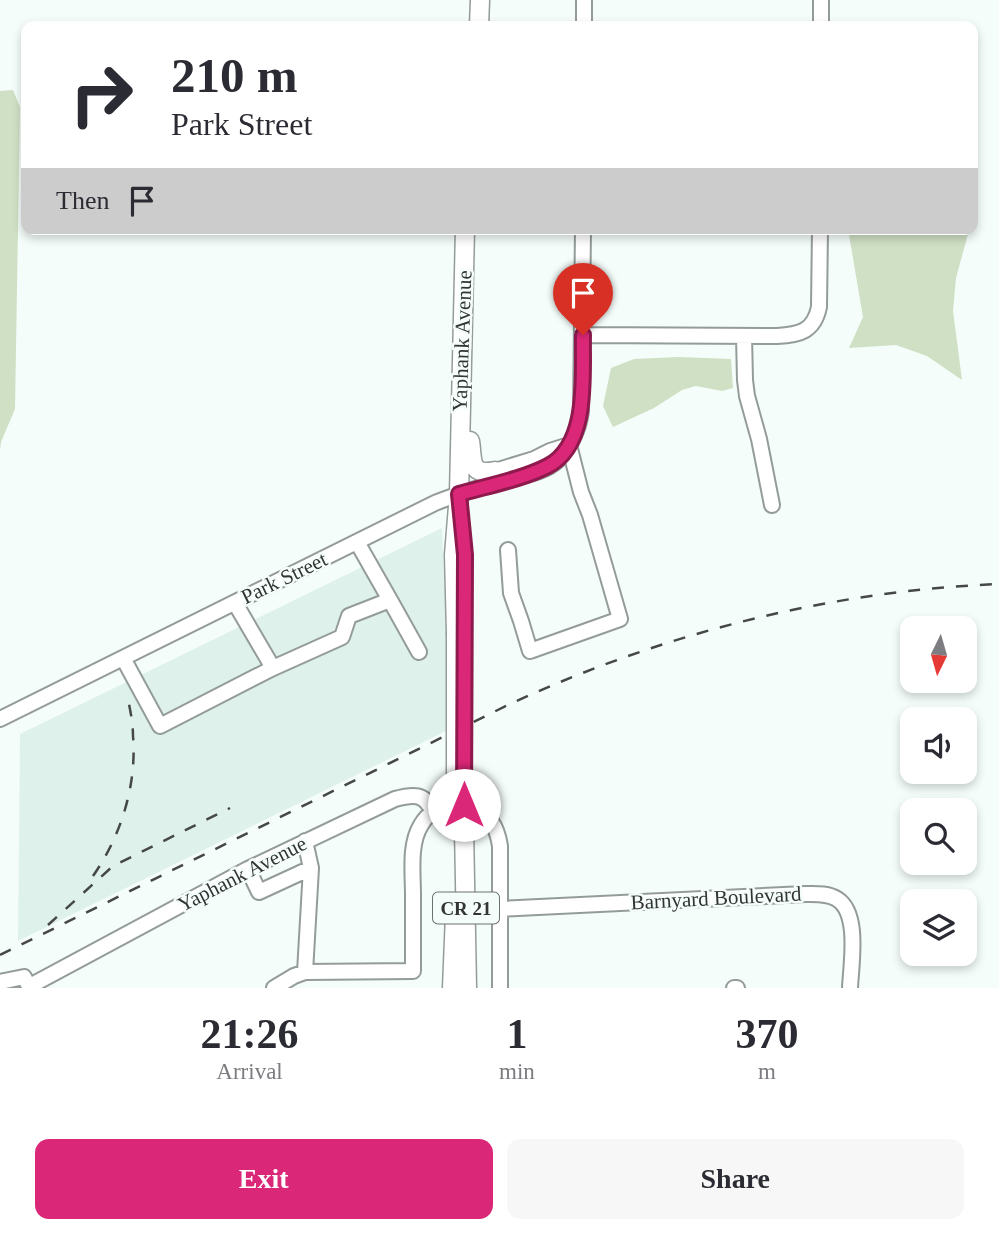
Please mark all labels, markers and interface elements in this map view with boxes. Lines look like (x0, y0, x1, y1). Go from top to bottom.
text: 210 m (171, 48, 298, 103)
icon: right (56, 49, 147, 140)
text: Park Street (171, 106, 312, 142)
icon: arrive (123, 182, 161, 220)
text: Then (56, 186, 109, 215)
pin (553, 263, 613, 335)
street label: Yaphank Avenue (448, 270, 476, 412)
icon: arrive (564, 274, 602, 312)
street label: Park Street (237, 547, 331, 609)
north arrow (900, 616, 976, 693)
map controls (900, 616, 977, 966)
button: sound (900, 707, 977, 784)
position arrow (427, 768, 501, 842)
button: search (900, 798, 977, 875)
street label: Yaphank Avenue (173, 831, 311, 917)
street label: Barnyard Boulevard (630, 882, 802, 914)
button: layers (900, 889, 977, 966)
road number: CR 21 (433, 893, 499, 924)
text: 21:26 (201, 1011, 299, 1057)
text: 1 (506, 1011, 527, 1057)
text: 370 (735, 1011, 798, 1057)
text: Arrival (216, 1059, 283, 1084)
text: min (499, 1059, 535, 1084)
text: m (758, 1059, 776, 1084)
button: Exit (35, 1139, 493, 1219)
button: Share (507, 1139, 964, 1219)

